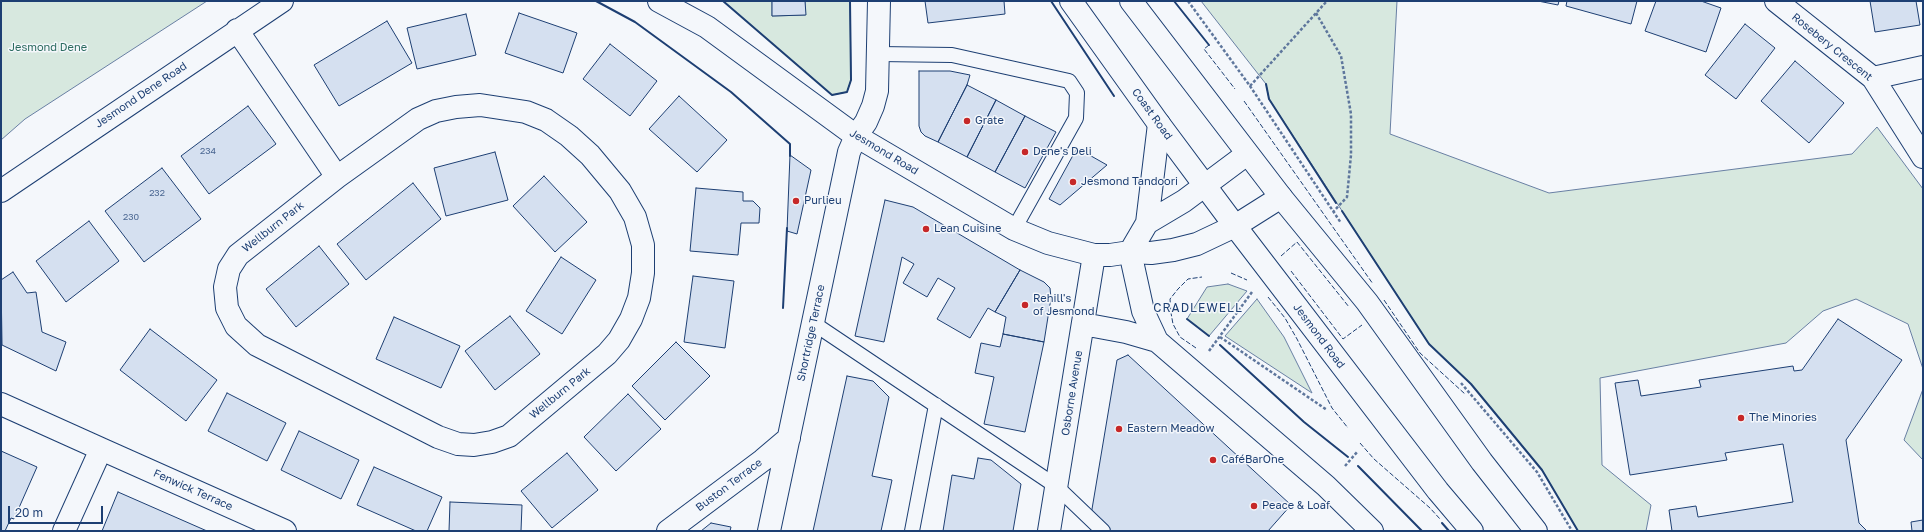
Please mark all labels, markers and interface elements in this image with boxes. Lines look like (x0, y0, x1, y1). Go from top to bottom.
street label: Rosebery Crescent (1789, 10, 1875, 84)
park label: Jesmond Dene (9, 41, 87, 55)
street label: Jesmond Dene Road (93, 59, 189, 131)
street label: Coast Road (1129, 86, 1175, 142)
place label: Grate (975, 114, 1004, 128)
marker: Grate (962, 116, 972, 126)
street label: Jesmond Road (847, 126, 921, 178)
place label: Dene's Deli (1033, 145, 1092, 159)
house number: 234 (200, 146, 216, 156)
marker: Dene's Deli (1020, 147, 1030, 157)
place label: Jesmond Tandoori (1081, 175, 1178, 189)
marker: Jesmond Tandoori (1068, 177, 1078, 187)
house number: 232 (149, 188, 165, 198)
place label: Purlieu (804, 194, 842, 208)
marker: Purlieu (791, 196, 801, 206)
street label: Wellburn Park (240, 199, 306, 255)
house number: 230 (123, 212, 139, 222)
place label: Lean Cuisine (934, 222, 1001, 236)
marker: Lean Cuisine (921, 224, 931, 234)
street label: Shortridge Terrace (794, 283, 828, 383)
place label: Rehill's of Jesmond (1033, 292, 1094, 318)
marker: Rehill's of Jesmond (1020, 300, 1030, 310)
district label: CRADLEWELL (1153, 301, 1243, 315)
street label: Jesmond Road (1290, 301, 1348, 371)
street label: Osborne Avenue (1059, 349, 1085, 437)
street label: Wellburn Park (527, 364, 593, 422)
place label: The Minories (1749, 411, 1817, 425)
marker: The Minories (1736, 413, 1746, 423)
place label: Eastern Meadow (1127, 422, 1214, 436)
marker: Eastern Meadow (1114, 424, 1124, 434)
place label: CaféBarOne (1221, 453, 1284, 467)
marker: CaféBarOne (1208, 455, 1218, 465)
street label: Buston Terrace (693, 456, 765, 514)
street label: Fenwick Terrace (151, 467, 235, 513)
scale bar (10, 498, 105, 524)
place label: Peace & Loaf (1262, 499, 1330, 513)
marker: Peace & Loaf (1249, 501, 1259, 511)
text: 20 m (15, 505, 43, 520)

